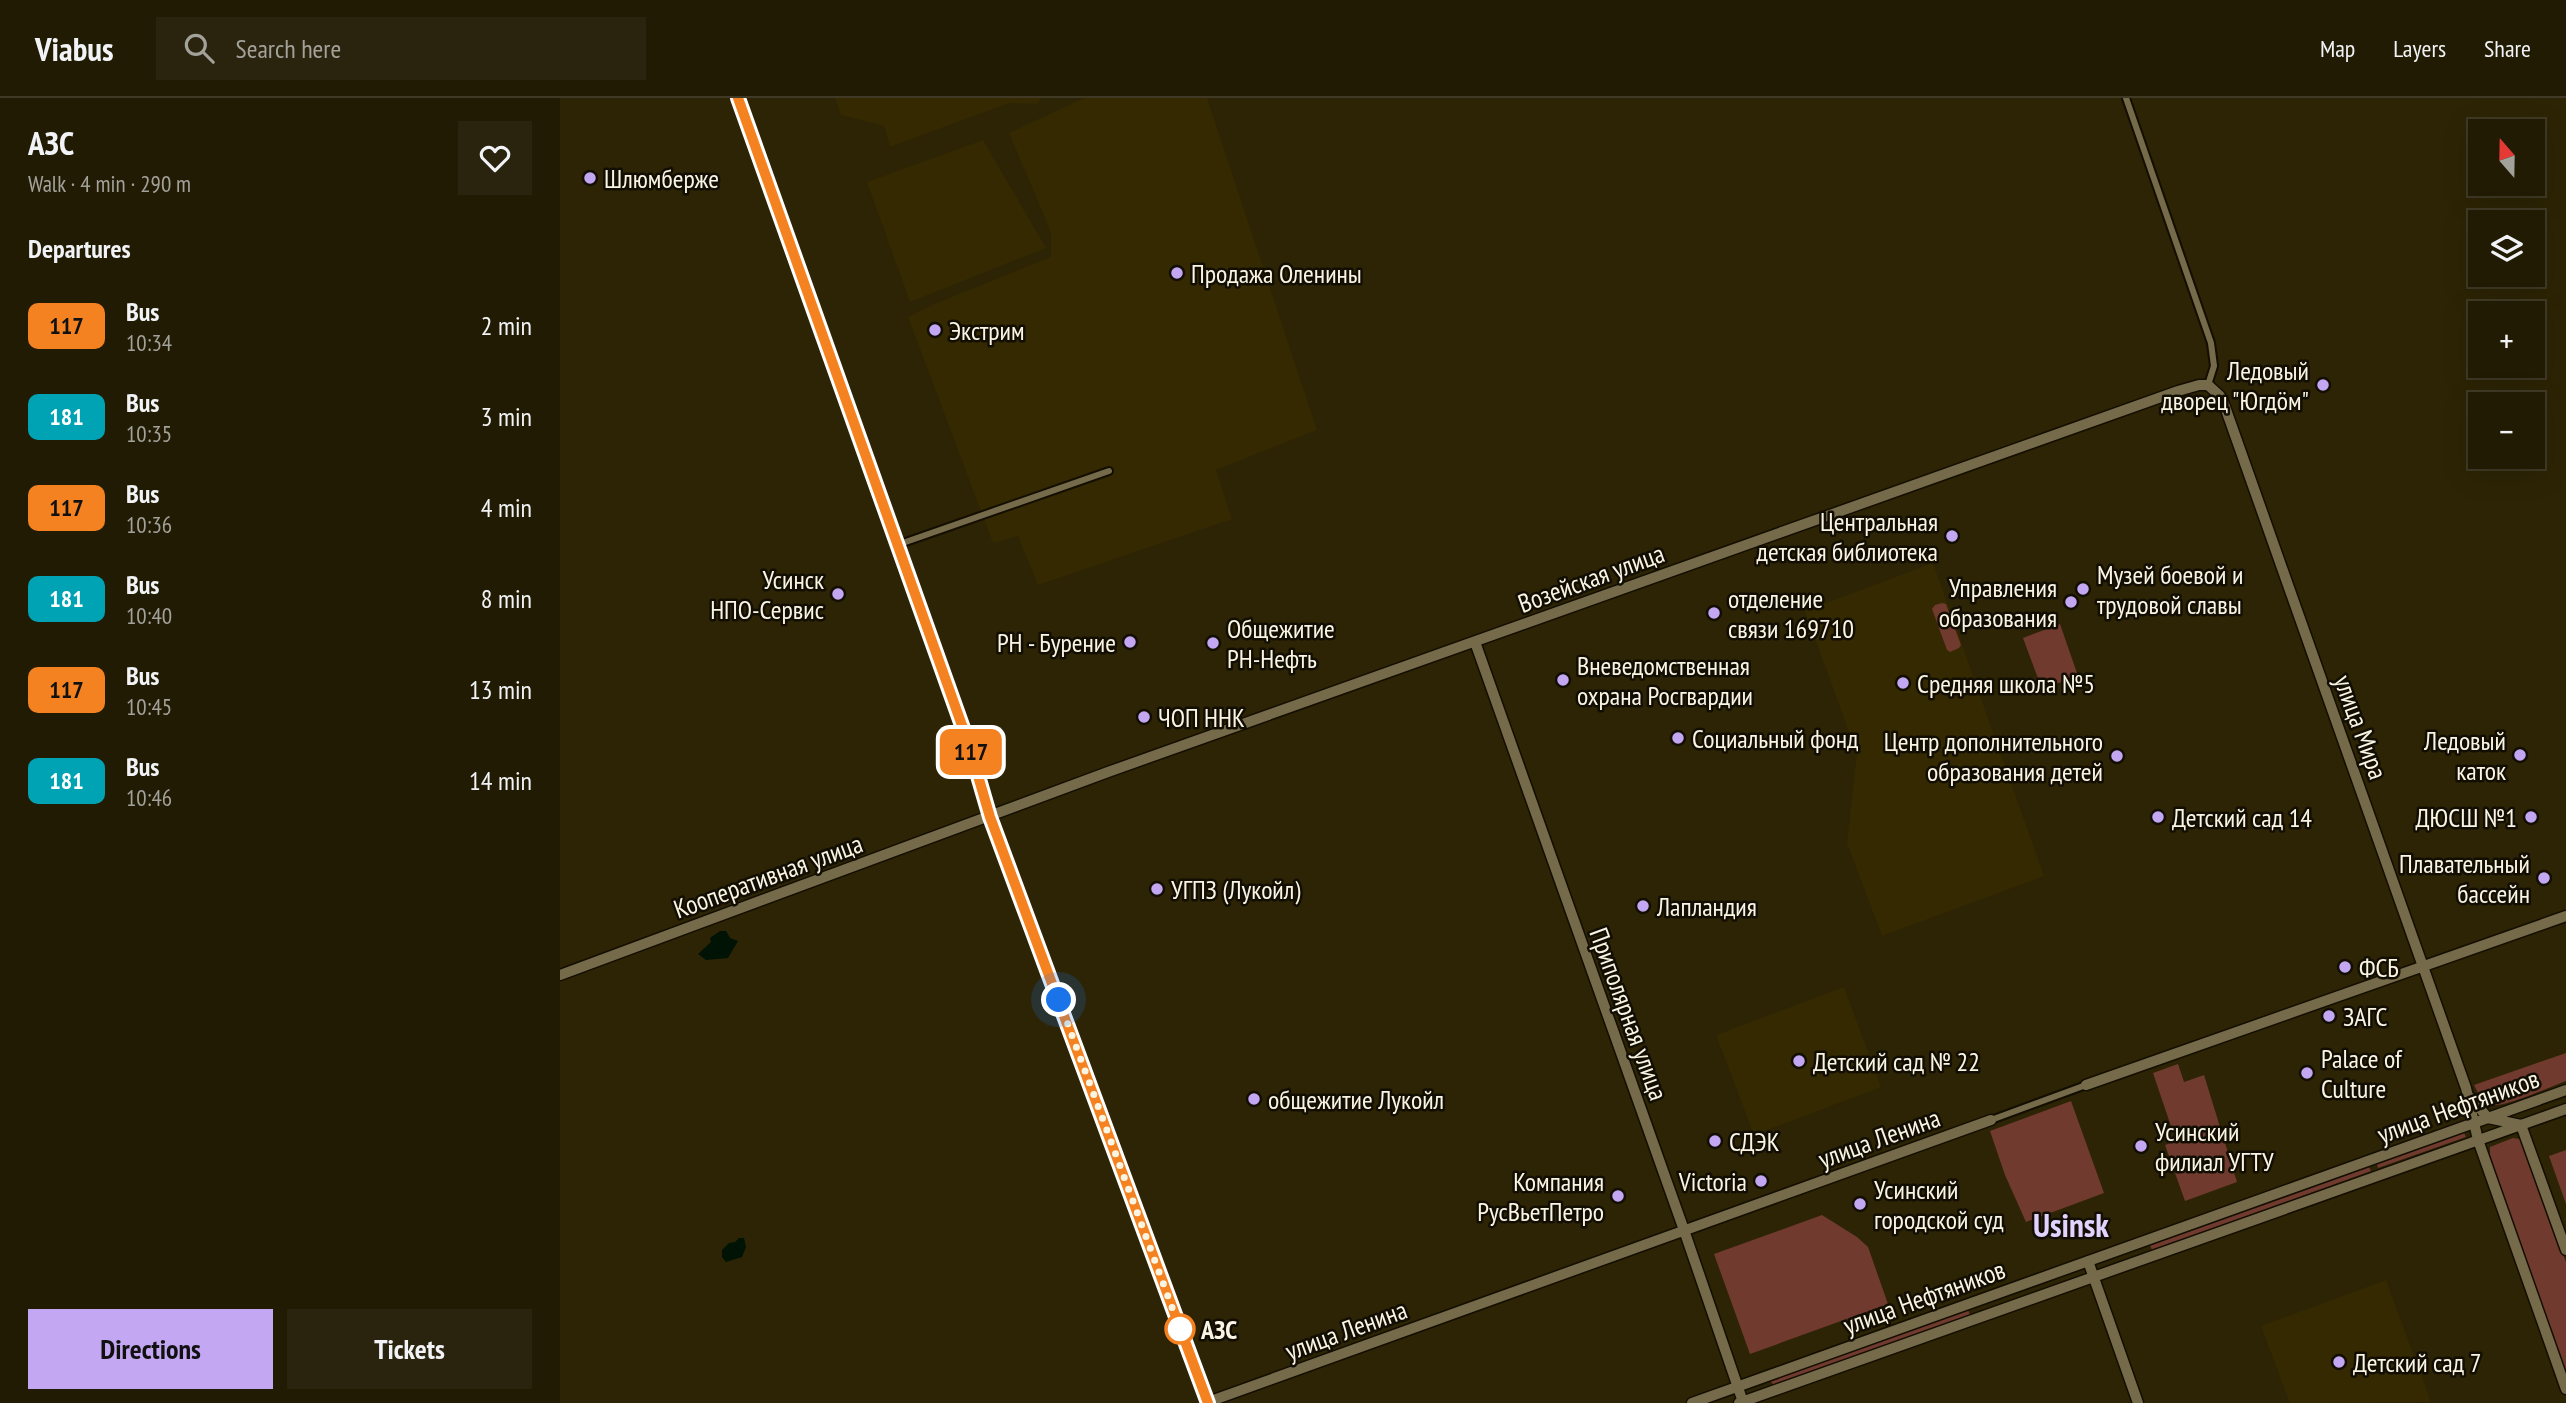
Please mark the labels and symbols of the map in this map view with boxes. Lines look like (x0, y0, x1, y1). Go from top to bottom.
north arrow (2468, 119, 2544, 196)
place label: Шлюмберже (604, 162, 719, 195)
marker: Шлюмберже (582, 170, 598, 186)
place label: Продажа Оленины (1191, 257, 1362, 290)
marker: Продажа Оленины (1169, 265, 1185, 281)
place label: Экстрим (949, 314, 1025, 347)
marker: Экстрим (927, 322, 943, 338)
place label: Ледовый дворец "Югдӧм" (2161, 354, 2309, 417)
marker: Ледовый дворец "Югдӧм" (2315, 377, 2331, 393)
place label: Центральная детская библиотека (1757, 505, 1938, 568)
marker: Центральная детская библиотека (1944, 528, 1960, 544)
street label: Возейская улица (1513, 536, 1669, 620)
place label: Музей боевой и трудовой славы (2097, 558, 2243, 621)
place label: Усинск НПО-Сервис (710, 563, 824, 626)
place label: Управления образования (1939, 571, 2057, 634)
marker: Музей боевой и трудовой славы (2075, 581, 2091, 597)
place label: отделение связи 169710 (1728, 582, 1854, 645)
marker: Усинск НПО-Сервис (830, 586, 846, 602)
marker: Управления образования (2063, 594, 2079, 610)
marker: отделение связи 169710 (1706, 605, 1722, 621)
place label: Общежитие РН-Нефть (1227, 612, 1335, 675)
place label: РН - Бурение (997, 626, 1116, 659)
marker: РН - Бурение (1122, 634, 1138, 650)
marker: Общежитие РН-Нефть (1205, 635, 1221, 651)
place label: Вневедомственная охрана Росгвардии (1577, 649, 1753, 712)
place label: Средняя школа №5 (1917, 667, 2095, 700)
street label: улица Мира (2327, 670, 2395, 784)
marker: Вневедомственная охрана Росгвардии (1555, 672, 1571, 688)
marker: Средняя школа №5 (1895, 675, 1911, 691)
place label: ЧОП ННК (1158, 701, 1245, 734)
marker: ЧОП ННК (1136, 709, 1152, 725)
place label: Социальный фонд (1692, 722, 1859, 755)
place label: Ледовый каток (2423, 724, 2506, 787)
place label: Центр дополнительного образования детей (1884, 725, 2103, 788)
line badge: 117 (931, 729, 1011, 775)
marker: Социальный фонд (1670, 730, 1686, 746)
marker: Ледовый каток (2512, 747, 2528, 763)
marker: Центр дополнительного образования детей (2109, 748, 2125, 764)
place label: Детский сад 14 (2172, 801, 2312, 834)
place label: ДЮСШ №1 (2415, 801, 2517, 834)
marker: Детский сад 14 (2150, 809, 2166, 825)
marker: ДЮСШ №1 (2523, 809, 2539, 825)
street label: Кооперативная улица (669, 827, 867, 925)
place label: Плавательный бассейн (2399, 847, 2530, 910)
marker: Плавательный бассейн (2536, 870, 2552, 886)
place label: УГПЗ (Лукойл) (1171, 873, 1300, 906)
marker: УГПЗ (Лукойл) (1149, 881, 1165, 897)
place label: Лапландия (1656, 890, 1757, 923)
marker: Лапландия (1635, 898, 1651, 914)
street label: Приполярная улица (1583, 923, 1675, 1105)
place label: ФСБ (2359, 951, 2399, 984)
marker: ФСБ (2337, 959, 2353, 975)
your location (1041, 982, 1076, 1017)
place label: ЗАГС (2343, 1000, 2387, 1033)
marker: ЗАГС (2321, 1008, 2337, 1024)
place label: Palace of Culture (2321, 1042, 2403, 1105)
place label: Детский сад № 22 (1813, 1045, 1980, 1078)
marker: Детский сад № 22 (1791, 1053, 1807, 1069)
street label: улица Нефтяников (2373, 1061, 2543, 1151)
marker: Palace of Culture (2299, 1065, 2315, 1081)
place label: общежитие Лукойл (1268, 1083, 1444, 1116)
marker: общежитие Лукойл (1246, 1091, 1262, 1107)
street label: улица Ленина (1814, 1101, 1944, 1175)
place label: Усинский филиал УГТУ (2155, 1115, 2274, 1178)
place label: СДЭК (1729, 1125, 1780, 1158)
marker: СДЭК (1707, 1133, 1723, 1149)
marker: Усинский филиал УГТУ (2133, 1138, 2149, 1154)
place label: Компания РусВьетПетро (1477, 1165, 1604, 1228)
place label: Victoria (1678, 1165, 1747, 1198)
marker: Victoria (1753, 1173, 1769, 1189)
place label: Усинский городской суд (1874, 1173, 2004, 1236)
marker: Компания РусВьетПетро (1610, 1188, 1626, 1204)
marker: Усинский городской суд (1852, 1196, 1868, 1212)
district label: Usinsk (2033, 1203, 2109, 1246)
street label: улица Нефтяников (1839, 1252, 2009, 1342)
street label: улица Ленина (1281, 1293, 1411, 1367)
place label: АЗС (1200, 1313, 1237, 1346)
marker: АЗС (1165, 1314, 1195, 1344)
place label: Детский сад 7 (2353, 1346, 2481, 1379)
marker: Детский сад 7 (2331, 1354, 2347, 1370)

